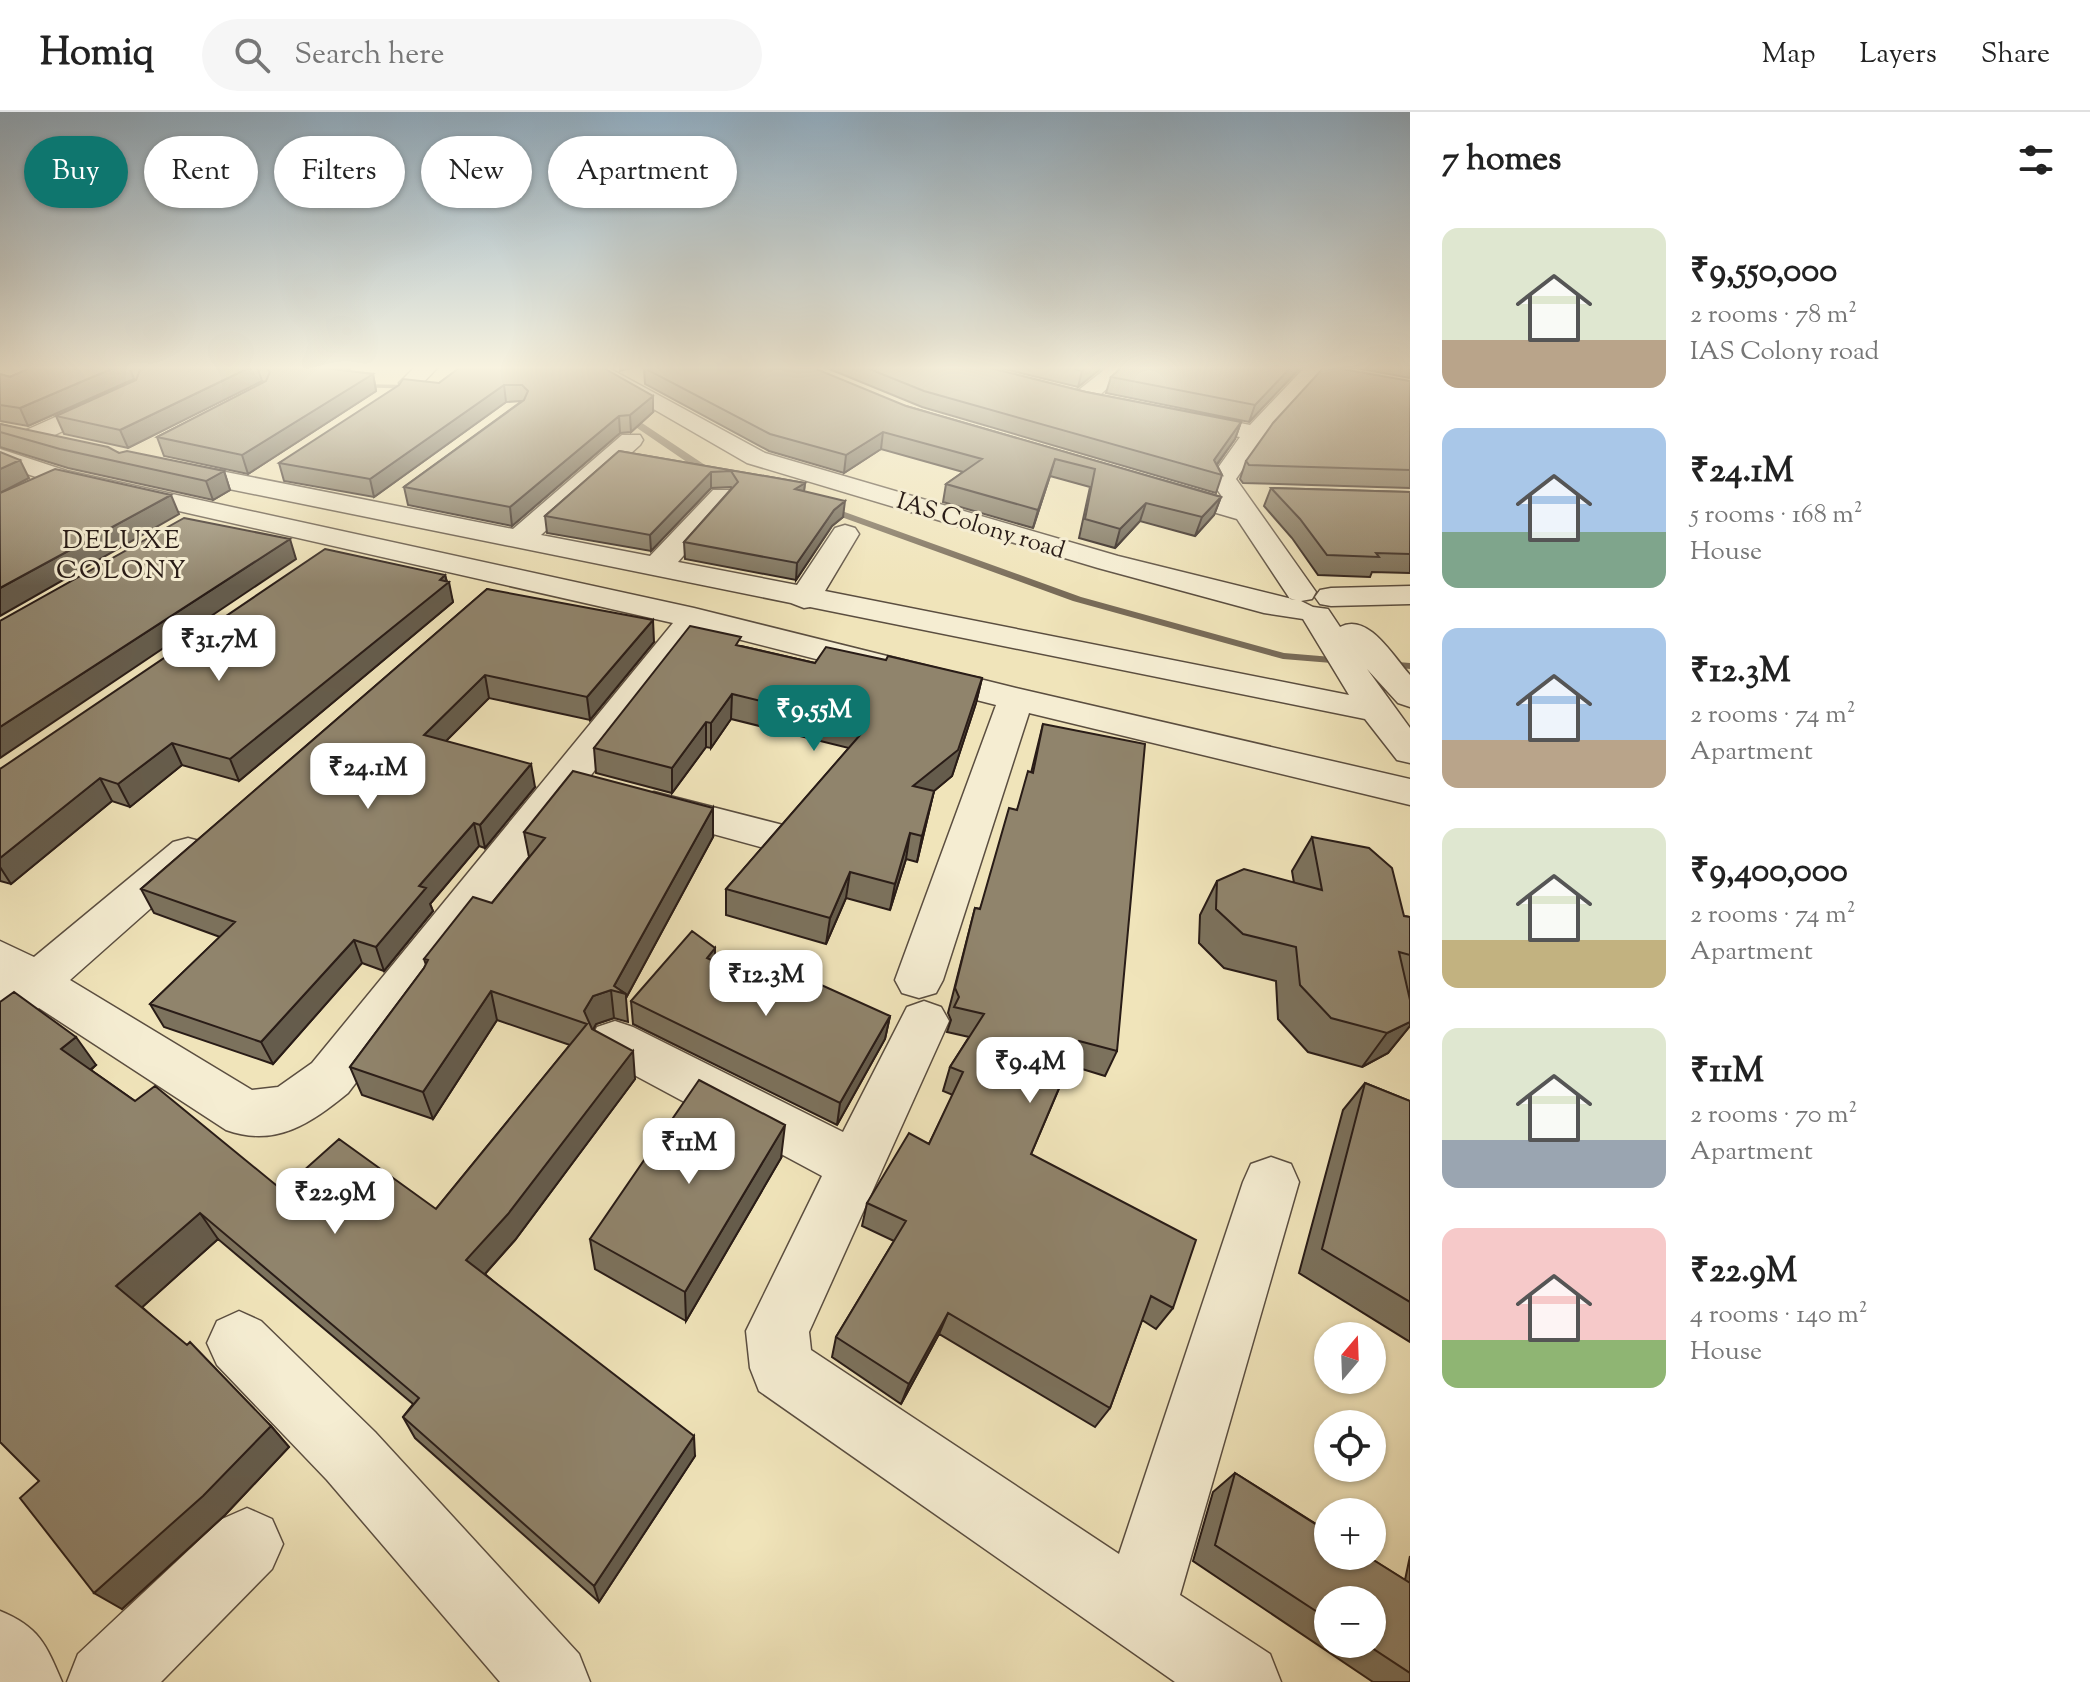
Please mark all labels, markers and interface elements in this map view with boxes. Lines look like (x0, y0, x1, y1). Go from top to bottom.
search box (202, 19, 762, 91)
text: Homiq (40, 28, 154, 82)
icon: search (230, 33, 274, 77)
text: Search here (294, 34, 445, 77)
text: Map (1762, 35, 1815, 75)
text: Layers (1859, 35, 1937, 75)
text: Share (1981, 35, 2050, 75)
chip: Buy (24, 136, 128, 208)
chip: Rent (144, 136, 258, 208)
chip: Filters (274, 136, 405, 208)
chip: New (421, 136, 532, 208)
chip: Apartment (548, 136, 737, 208)
text: 7 homes (1442, 136, 1561, 185)
icon: filters (2014, 138, 2058, 182)
text: ₹9,550,000 (1690, 248, 1837, 297)
icon: home (1506, 260, 1602, 356)
text: 2 rooms · 78 m² (1690, 297, 1857, 334)
text: IAS Colony road (1690, 334, 1879, 371)
text: ₹24.1M (1690, 448, 1794, 497)
icon: home (1506, 460, 1602, 556)
street label: IAS Colony road (892, 485, 1069, 569)
text: 5 rooms · 168 m² (1690, 497, 1863, 534)
district label: DELUXE COLONY (56, 523, 188, 590)
text: House (1690, 534, 1762, 571)
pin: ₹31.7M (154, 615, 284, 683)
text: ₹31.7M (180, 622, 258, 659)
text: ₹12.3M (1690, 648, 1790, 697)
icon: home (1506, 660, 1602, 756)
pin: ₹9.55M (749, 685, 879, 753)
text: ₹9.55M (776, 692, 852, 729)
text: 2 rooms · 74 m² (1690, 697, 1855, 734)
text: Apartment (1690, 734, 1813, 771)
pin: ₹24.1M (303, 743, 433, 811)
text: ₹24.1M (328, 750, 408, 787)
text: ₹9,400,000 (1690, 848, 1848, 897)
icon: home (1506, 860, 1602, 956)
text: 2 rooms · 74 m² (1690, 897, 1855, 934)
text: Apartment (1690, 934, 1813, 971)
pin: ₹12.3M (701, 950, 831, 1018)
text: ₹12.3M (728, 957, 804, 994)
pin: ₹9.4M (974, 1037, 1086, 1105)
text: ₹9.4M (994, 1044, 1066, 1081)
text: ₹11M (1690, 1048, 1764, 1097)
icon: home (1506, 1060, 1602, 1156)
text: 2 rooms · 70 m² (1690, 1097, 1857, 1134)
pin: ₹11M (642, 1118, 736, 1186)
text: ₹11M (661, 1125, 717, 1162)
text: Apartment (1690, 1134, 1813, 1171)
pin: ₹22.9M (270, 1168, 400, 1236)
text: ₹22.9M (294, 1175, 376, 1212)
text: ₹22.9M (1690, 1248, 1797, 1297)
icon: home (1506, 1260, 1602, 1356)
text: 4 rooms · 140 m² (1690, 1297, 1867, 1334)
north arrow (1314, 1322, 1386, 1394)
map controls (1314, 1322, 1386, 1658)
text: House (1690, 1334, 1762, 1371)
button: locate (1314, 1410, 1386, 1482)
button: + (1314, 1498, 1386, 1570)
button: − (1314, 1586, 1386, 1658)

